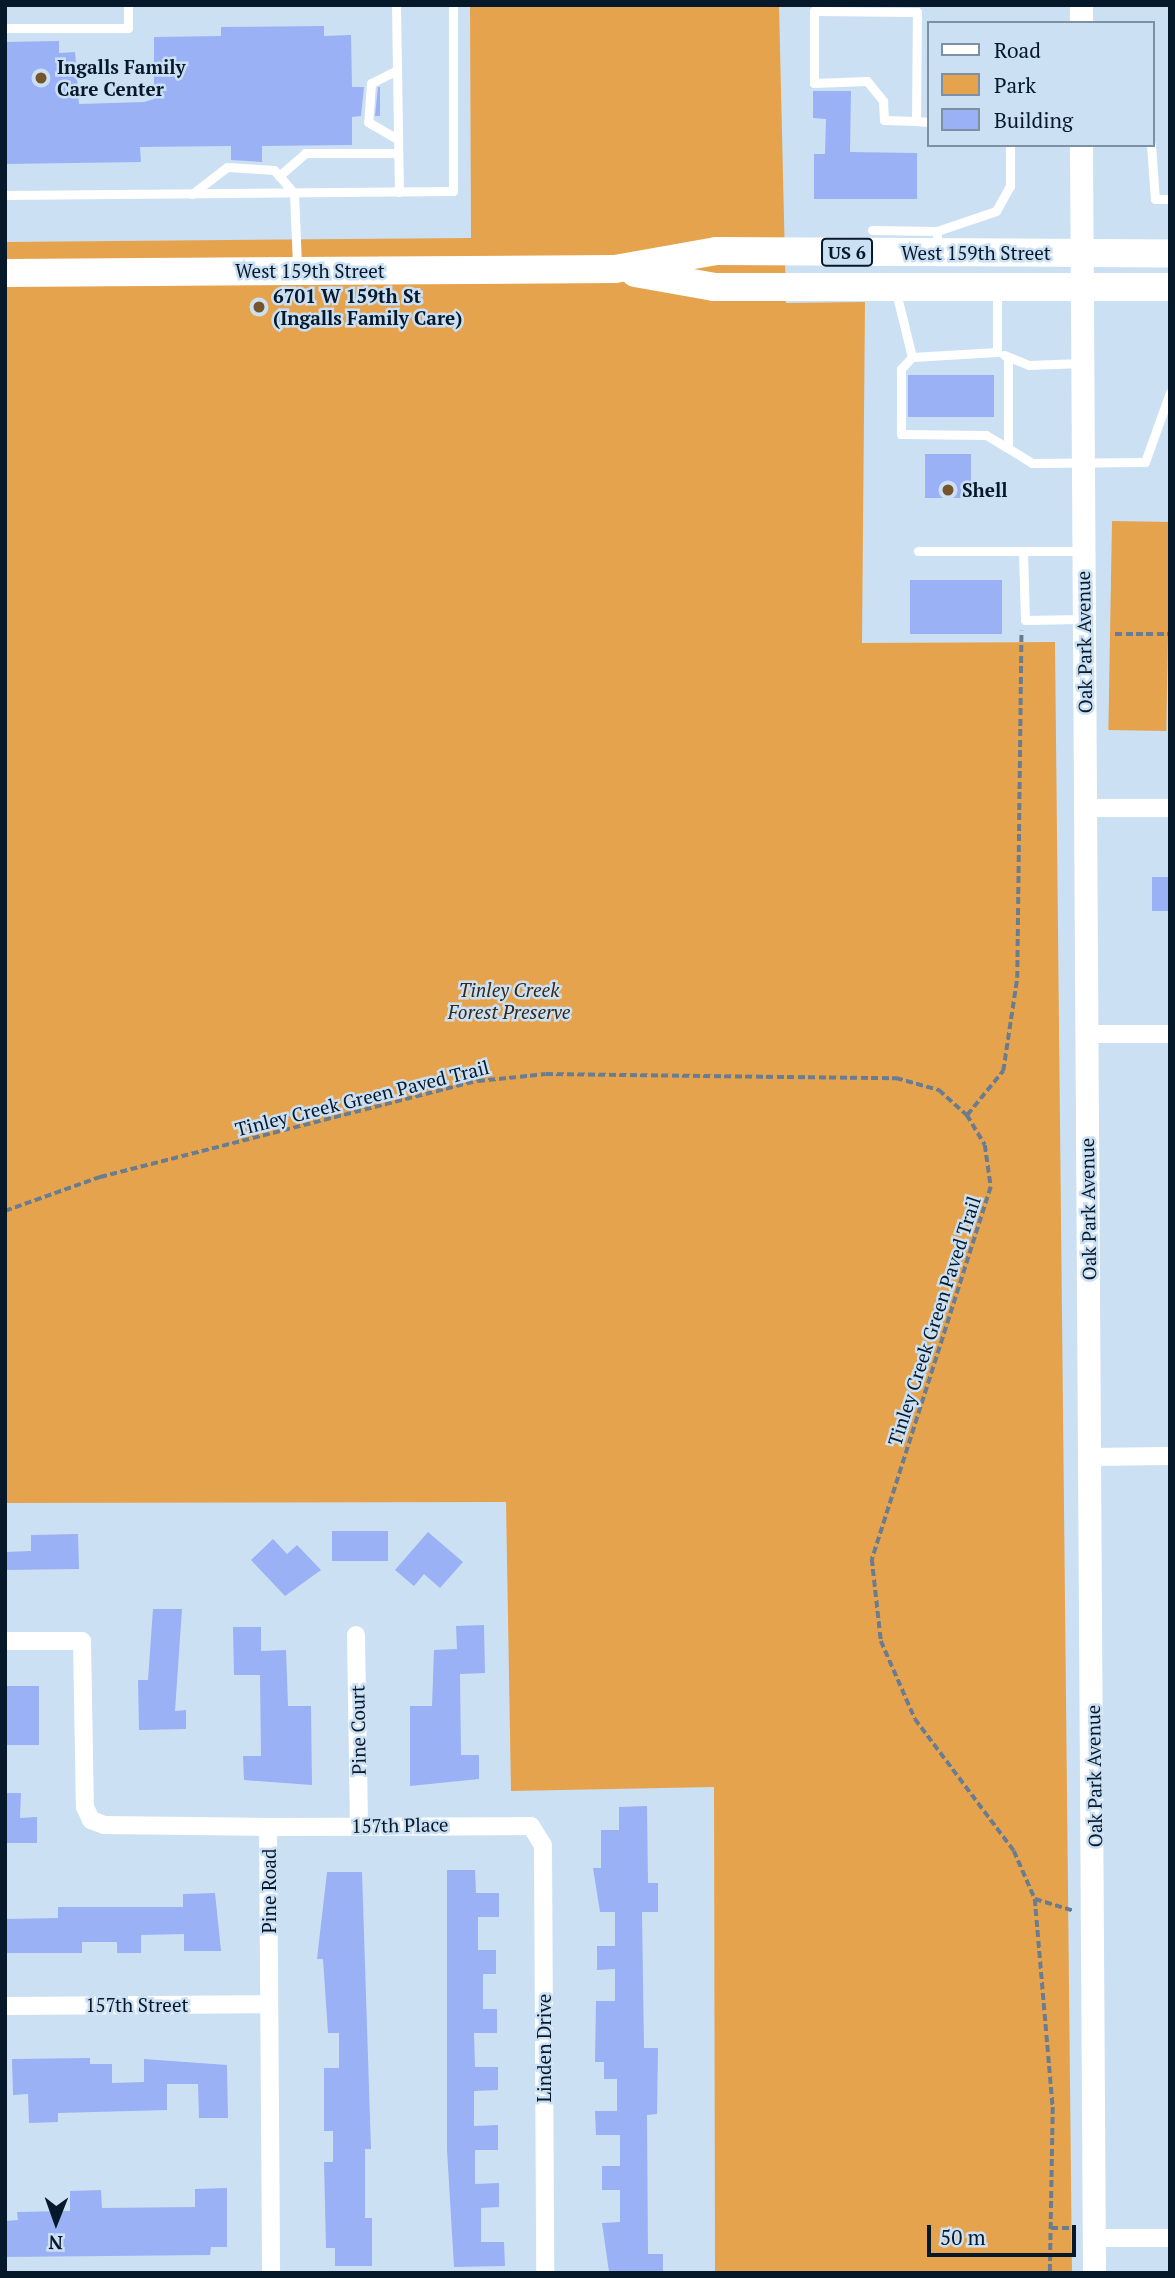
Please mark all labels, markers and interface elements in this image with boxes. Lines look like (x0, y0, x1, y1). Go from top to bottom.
legend (926, 21, 1154, 147)
text: Road (994, 36, 1041, 64)
place label: Ingalls Family Care Center (57, 56, 186, 100)
marker: Ingalls Family Care Center (31, 68, 51, 88)
text: Park (994, 71, 1036, 99)
text: Building (994, 106, 1073, 134)
road number: US 6 (821, 238, 873, 266)
street label: West 159th Street (901, 242, 1051, 264)
street label: West 159th Street (235, 260, 385, 282)
place label: 6701 W 159th St (Ingalls Family Care) (273, 285, 462, 329)
marker: 6701 W 159th St (Ingalls Family Care) (251, 299, 267, 315)
place label: Shell (962, 479, 1008, 501)
marker: Shell (940, 482, 956, 498)
street label: Oak Park Avenue (1071, 570, 1097, 714)
park label: Tinley Creek Forest Preserve (448, 979, 570, 1023)
street label: Tinley Creek Green Paved Trail (233, 1055, 491, 1141)
street label: Oak Park Avenue (1075, 1137, 1101, 1281)
street label: Tinley Creek Green Paved Trail (883, 1193, 985, 1449)
street label: Pine Court (346, 1685, 370, 1775)
street label: Oak Park Avenue (1081, 1704, 1107, 1848)
street label: 157th Place (351, 1813, 449, 1837)
street label: Pine Road (258, 1849, 280, 1933)
street label: 157th Street (85, 1994, 189, 2016)
street label: Linden Drive (533, 1994, 555, 2102)
north arrow (21, 2187, 91, 2257)
scale bar (930, 2212, 1079, 2256)
text: 50 m (940, 2223, 986, 2251)
text: N (48, 2231, 63, 2256)

